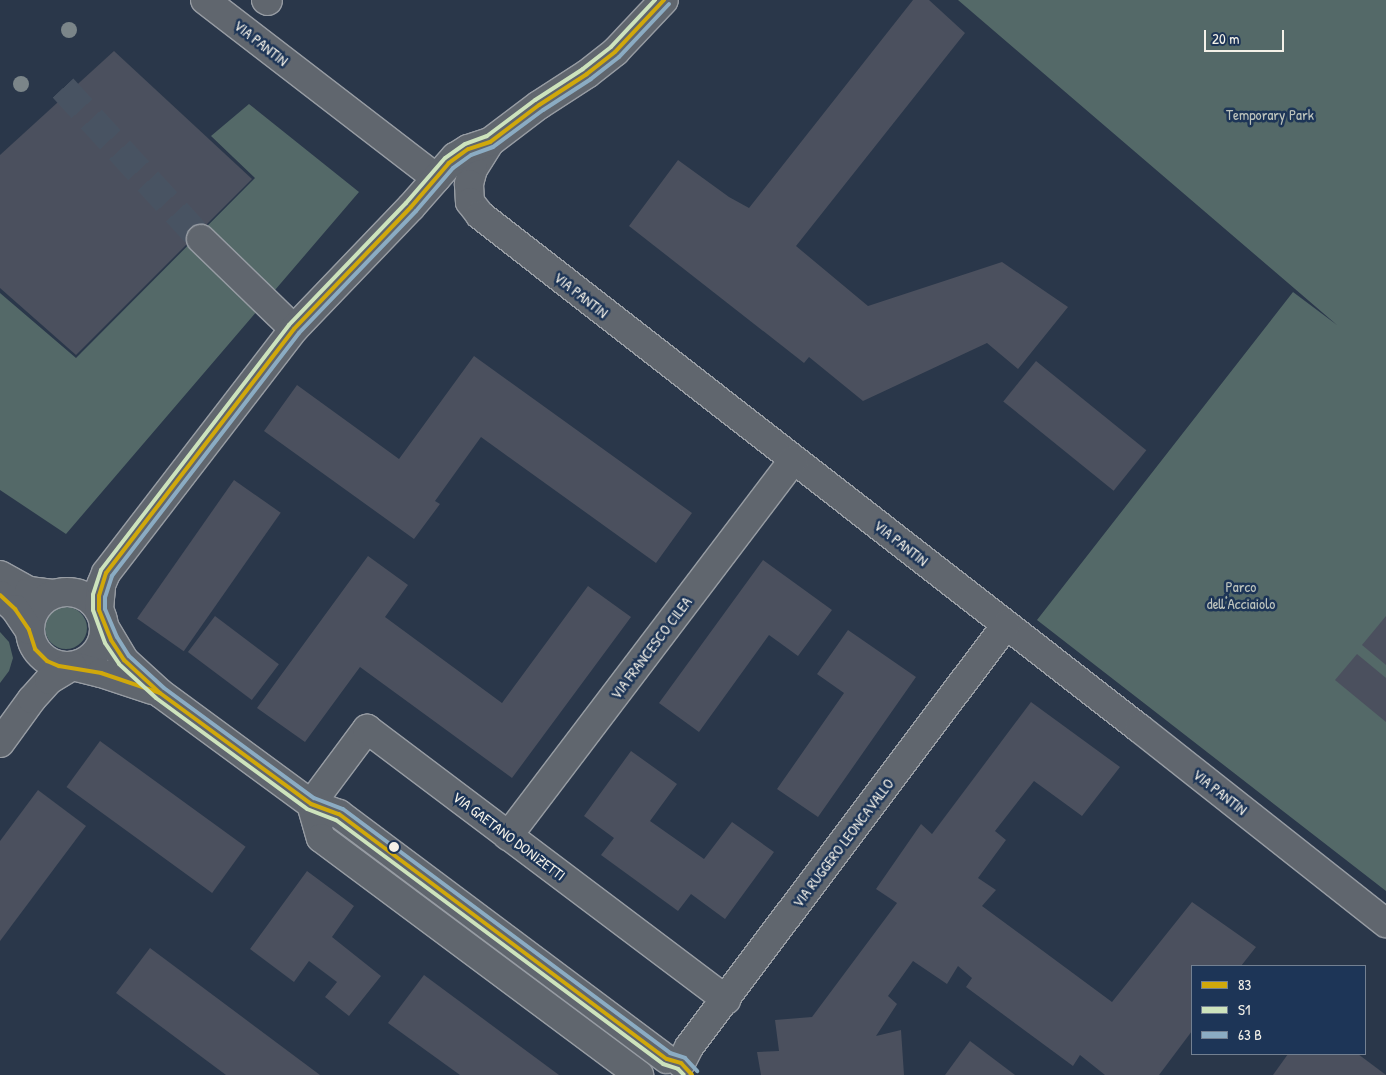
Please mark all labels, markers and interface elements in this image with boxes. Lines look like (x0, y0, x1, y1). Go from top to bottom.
street label: VIA PANTIN (230, 16, 292, 70)
scale bar (1206, 20, 1286, 52)
text: 20 m (1212, 28, 1239, 49)
park label: Temporary Park (1226, 106, 1314, 124)
street label: VIA PANTIN (550, 268, 612, 322)
street label: VIA PANTIN (870, 516, 932, 570)
park label: Parco dell'Acciaiolo (1207, 577, 1275, 612)
street label: VIA FRANCESCO CILEA (607, 593, 695, 703)
street label: VIA PANTIN (1189, 765, 1251, 819)
street label: VIA RUGGERO LEONCAVALLO (789, 775, 897, 911)
street label: VIA GAETANO DONIZETTI (449, 788, 569, 884)
unlabelled marker (389, 842, 399, 852)
legend (1191, 965, 1366, 1055)
text: 83 (1238, 974, 1251, 995)
text: S1 (1238, 999, 1250, 1020)
text: 63 B (1238, 1024, 1262, 1045)

